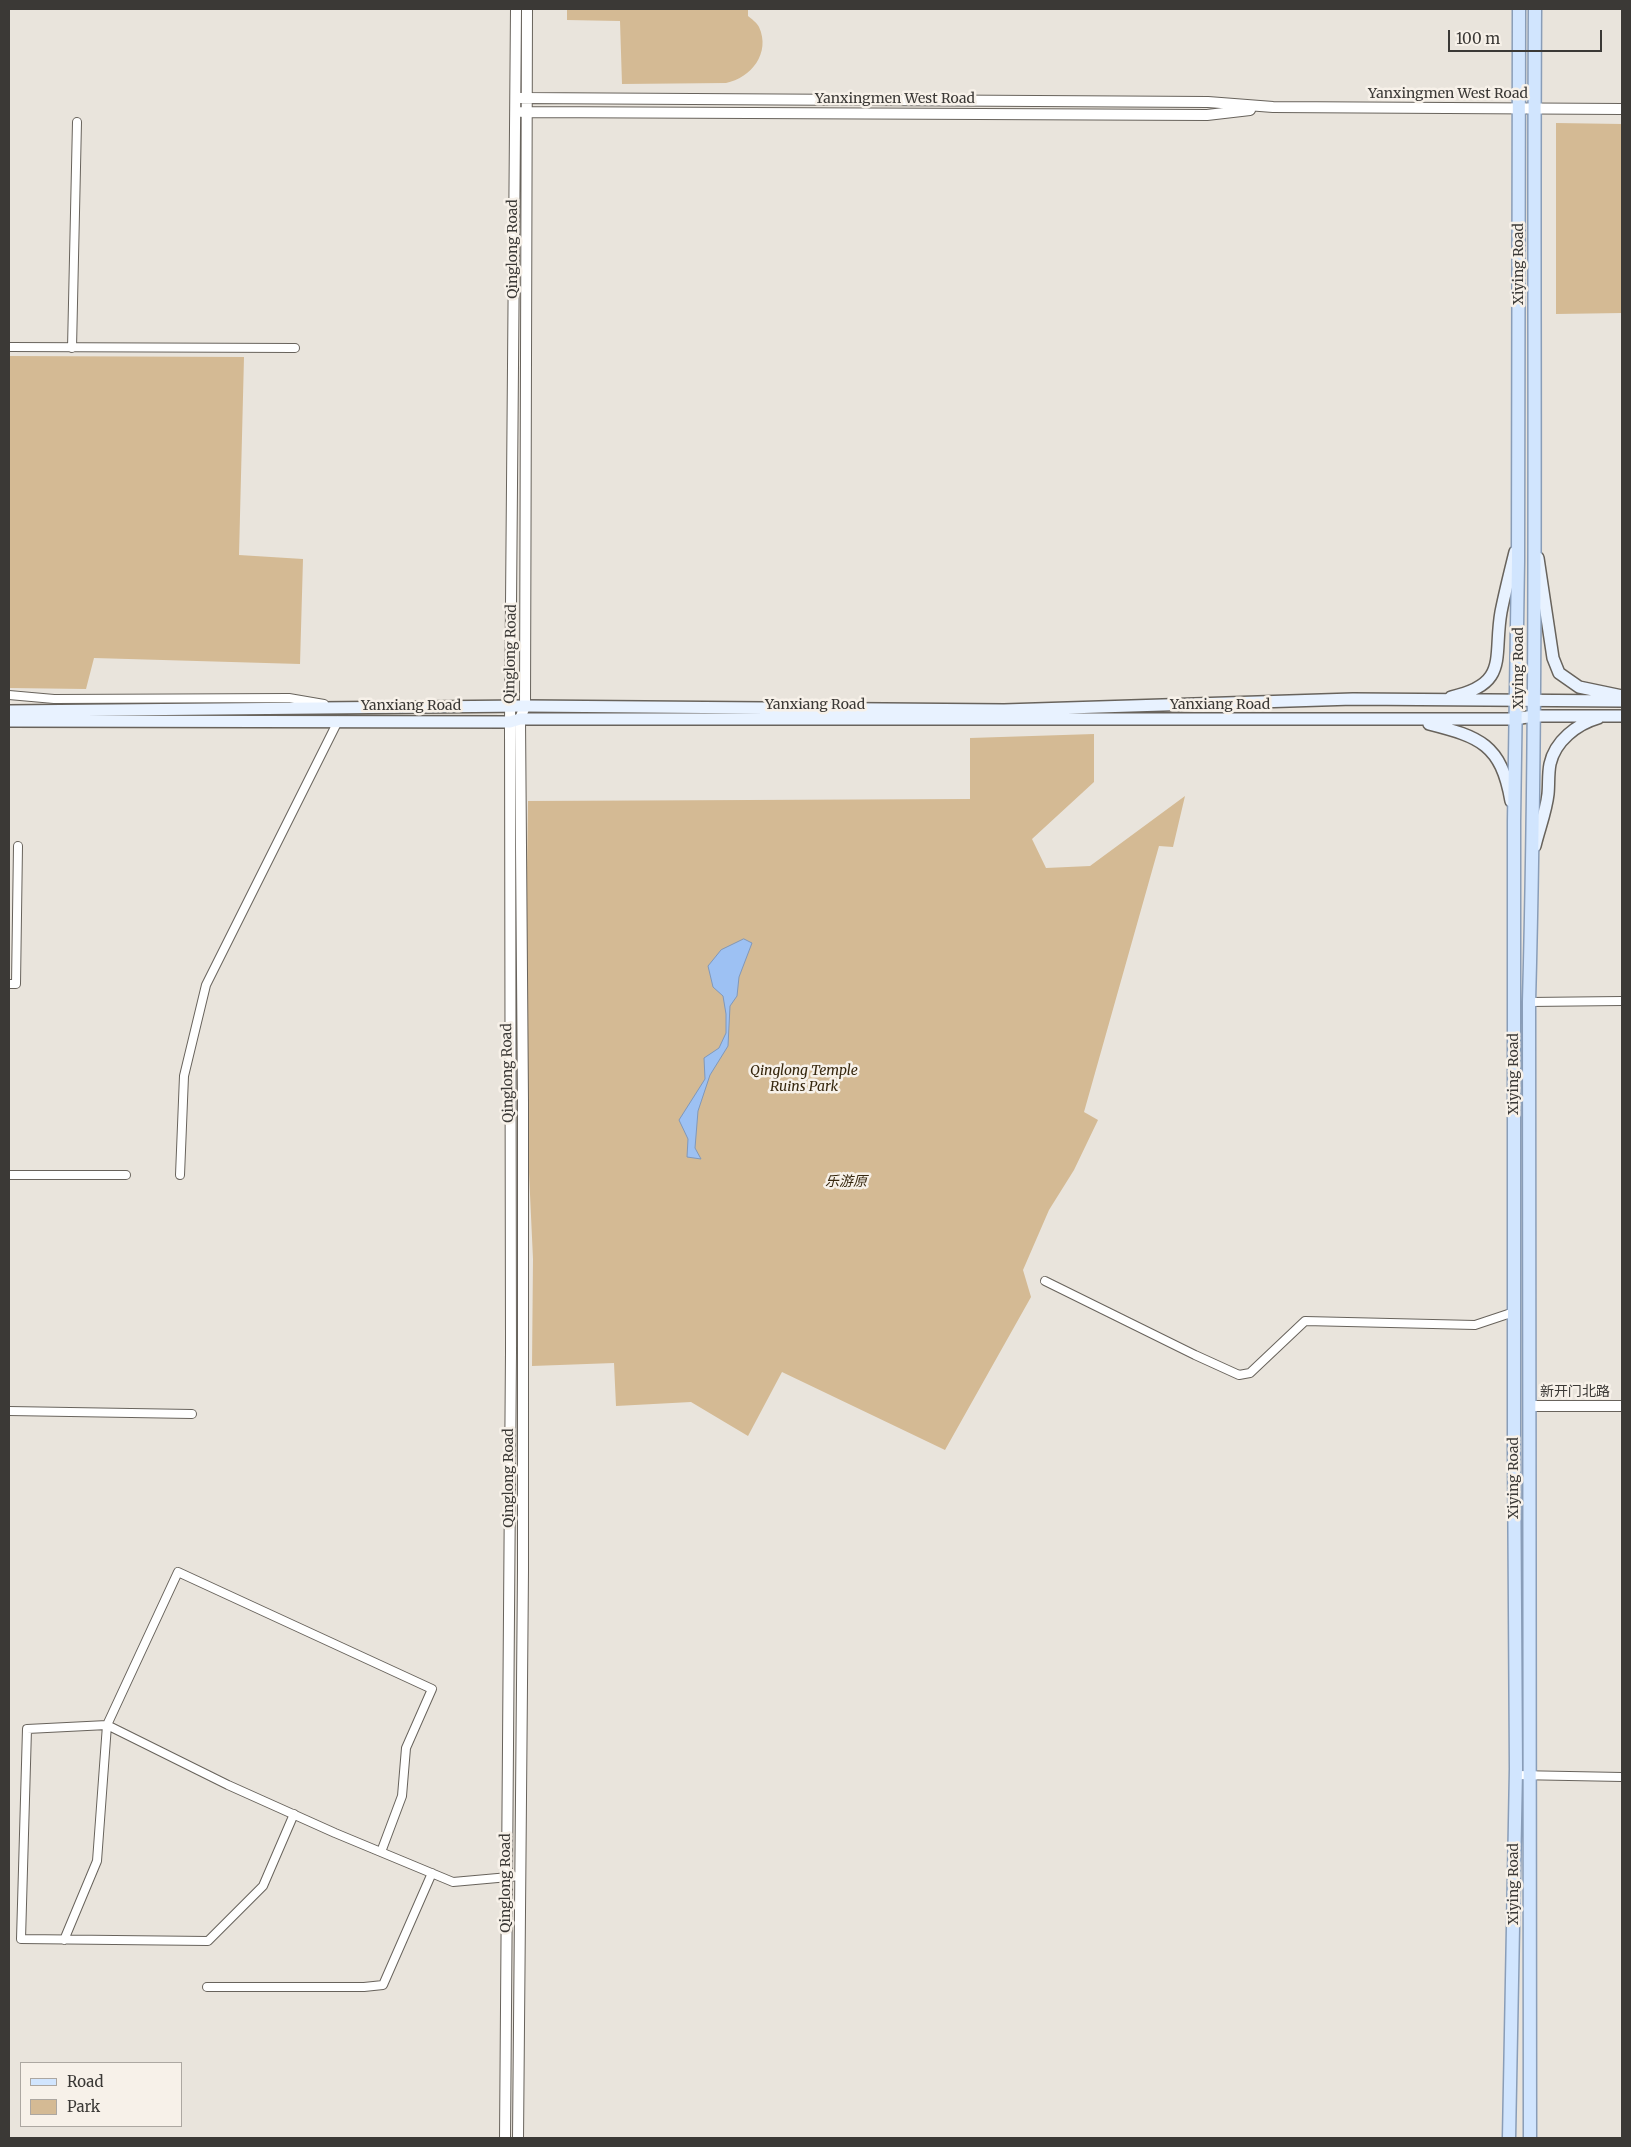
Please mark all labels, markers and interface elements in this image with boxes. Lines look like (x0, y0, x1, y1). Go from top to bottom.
scale bar (1451, 20, 1605, 52)
text: 100 m (1456, 29, 1500, 48)
street label: Yanxingmen West Road (1368, 86, 1528, 102)
street label: Yanxingmen West Road (815, 91, 975, 107)
street label: Qinglong Road (505, 199, 521, 299)
street label: Xiying Road (1511, 223, 1527, 305)
street label: Qinglong Road (502, 604, 520, 704)
street label: Xiying Road (1511, 627, 1527, 709)
street label: Yanxiang Road (765, 697, 865, 713)
street label: Yanxiang Road (1170, 697, 1270, 713)
street label: Yanxiang Road (361, 698, 461, 714)
street label: Qinglong Road (499, 1023, 517, 1123)
street label: Xiying Road (1506, 1033, 1522, 1115)
park label: Qinglong Temple Ruins Park (750, 1063, 858, 1096)
park label: 乐游原 (825, 1174, 867, 1190)
street label: 新开门北路 (1540, 1384, 1610, 1400)
street label: Qinglong Road (501, 1428, 517, 1528)
street label: Xiying Road (1506, 1437, 1522, 1519)
street label: Qinglong Road (498, 1833, 514, 1933)
street label: Xiying Road (1506, 1843, 1522, 1925)
legend (20, 2062, 182, 2127)
text: Road (67, 2072, 103, 2091)
text: Park (67, 2097, 100, 2116)

